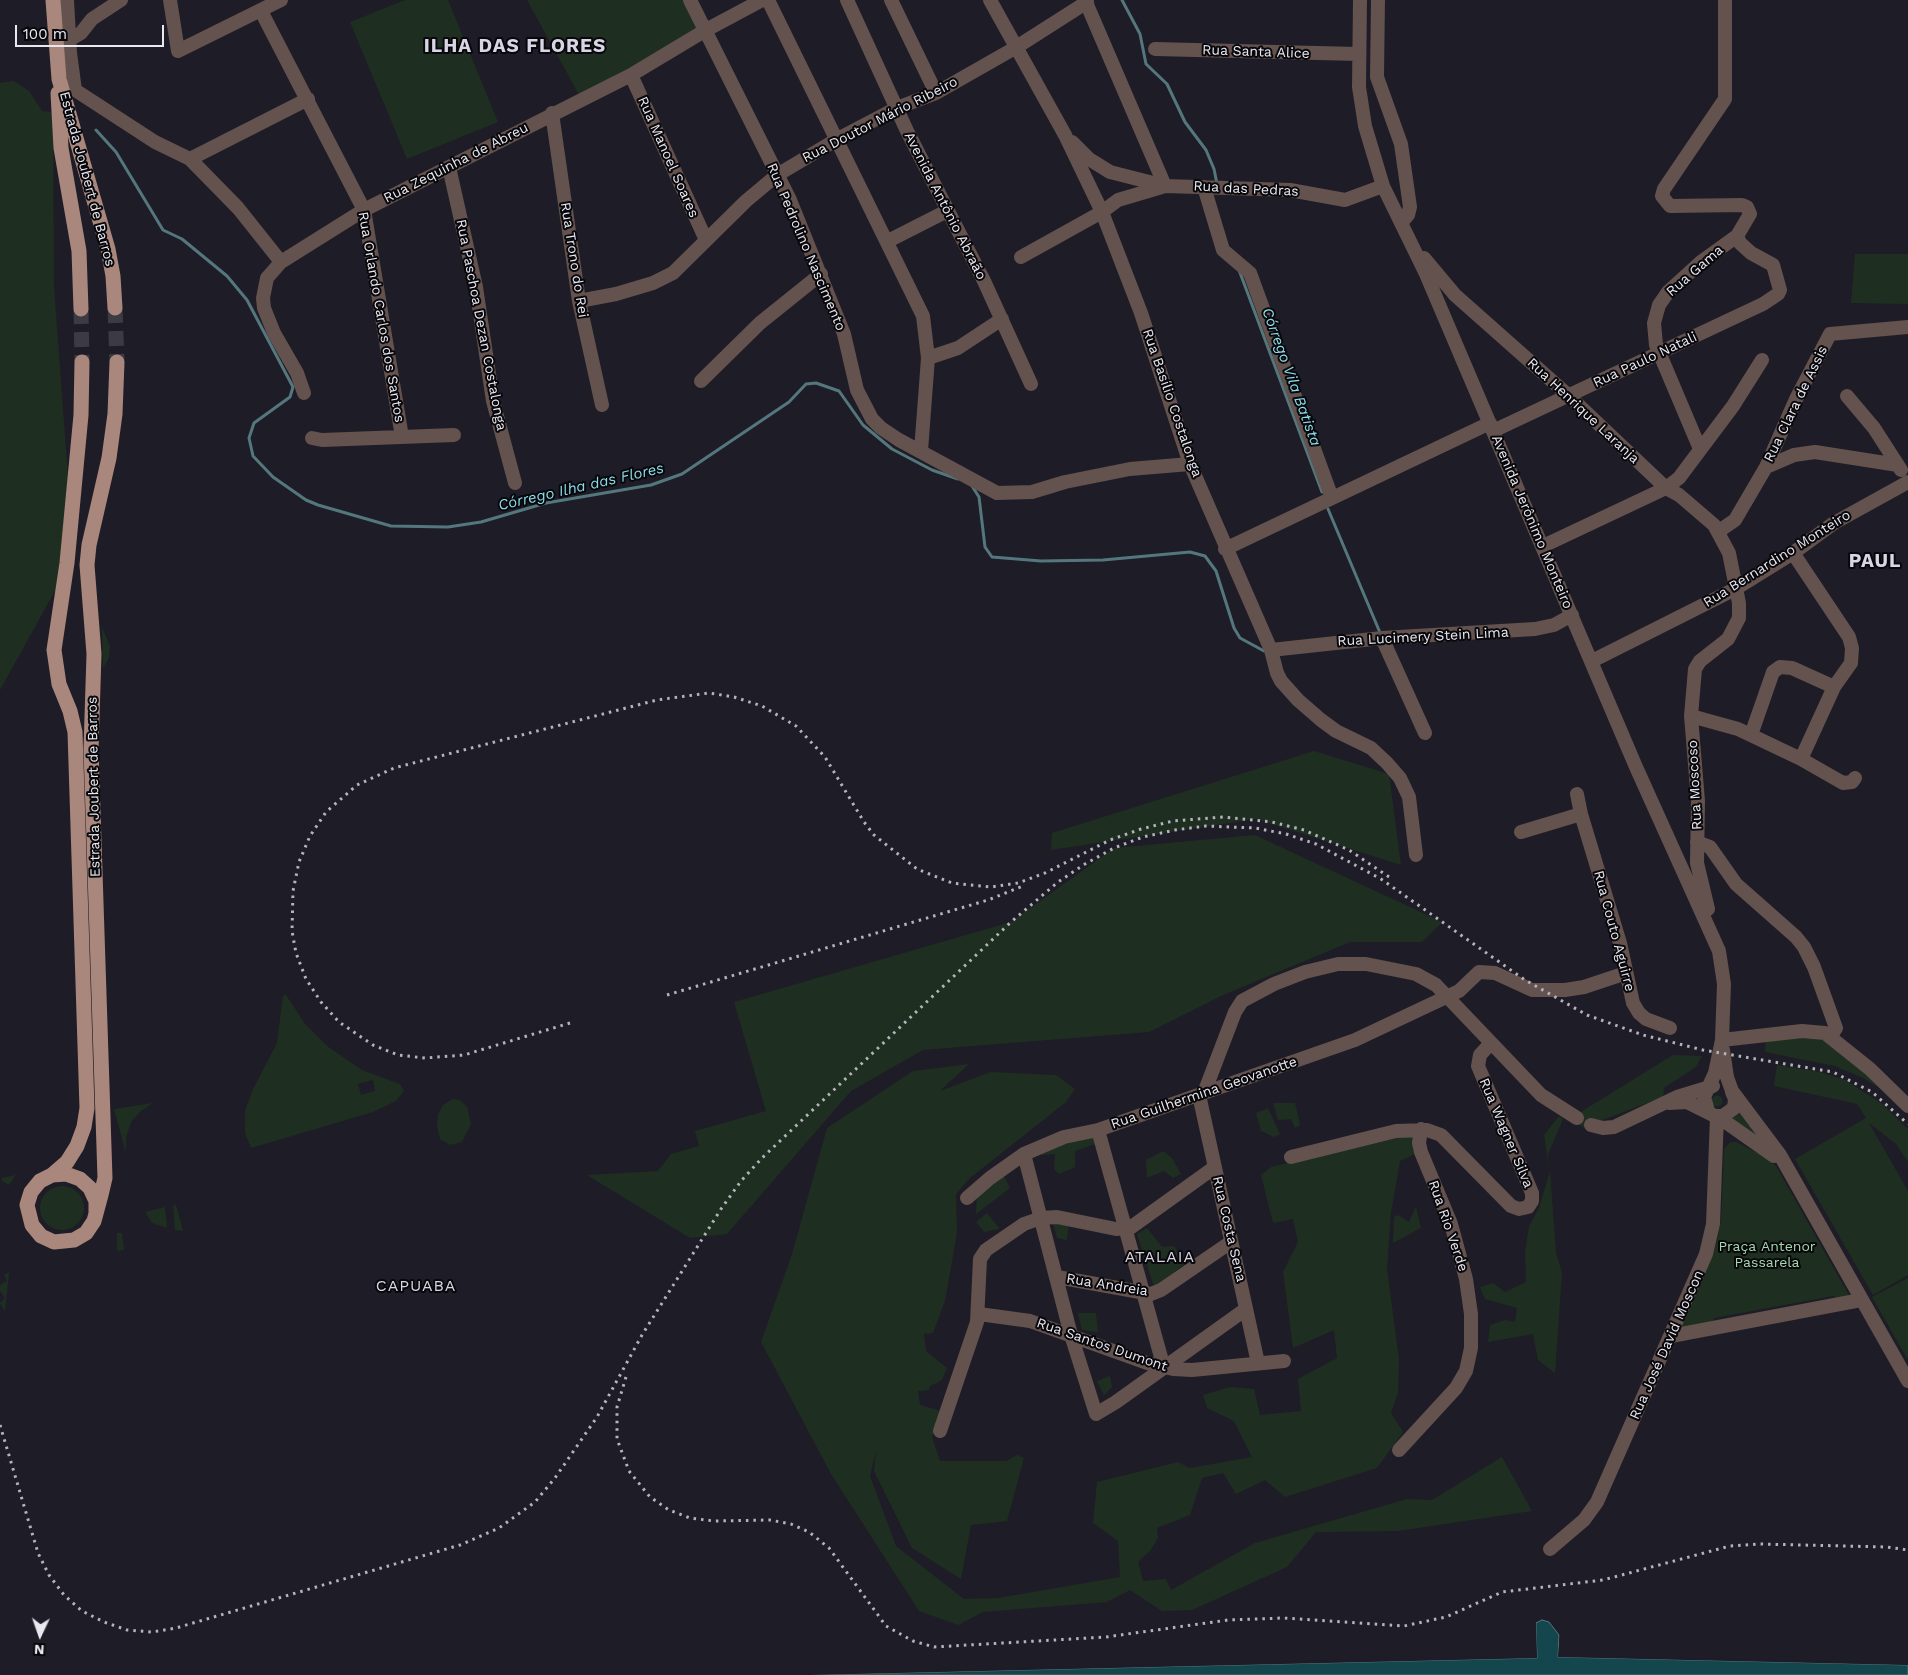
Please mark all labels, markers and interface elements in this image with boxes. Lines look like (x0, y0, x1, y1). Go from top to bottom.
scale bar (18, 15, 166, 47)
text: 100 m (23, 25, 67, 43)
district label: ILHA DAS FLORES (422, 35, 608, 57)
street label: Rua Santa Alice (1202, 42, 1310, 62)
street label: Rua Doutor Mário Ribeiro (799, 73, 961, 167)
street label: Estrada Joubert de Barros (56, 90, 118, 268)
street label: Rua Manoel Soares (634, 94, 702, 220)
street label: Rua Zequinha de Abreu (381, 119, 531, 207)
street label: Avenida Antônio Abraão (900, 129, 990, 283)
street label: Rua Pedrolino Nascimento (763, 160, 849, 334)
street label: Rua das Pedras (1193, 178, 1299, 200)
street label: Rua Trono do Rei (557, 201, 591, 319)
street label: Rua Orlando Carlos dos Santos (354, 210, 408, 424)
street label: Rua Paschoa Dezan Costalonga (452, 218, 510, 432)
street label: Rua Gama (1663, 242, 1727, 300)
water label: Córrego Vila Batista (1258, 305, 1324, 449)
street label: Rua Basílio Costalonga (1139, 327, 1205, 479)
street label: Rua Paulo Natali (1590, 329, 1700, 391)
street label: Rua Clara de Assis (1761, 343, 1831, 465)
street label: Rua Henrique Laranja (1523, 355, 1643, 467)
street label: Avenida Jerônimo Monteiro (1488, 433, 1576, 611)
water label: Córrego Ilha das Flores (496, 459, 666, 515)
street label: Rua Bernardino Monteiro (1700, 507, 1854, 611)
district label: PAUL (1848, 550, 1902, 572)
street label: Rua Lucimery Stein Lima (1337, 624, 1509, 650)
street label: Estrada Joubert de Barros (84, 697, 104, 877)
street label: Rua Moscoso (1684, 740, 1706, 830)
street label: Rua Couto Aguirre (1590, 869, 1638, 993)
street label: Rua Guilhermina Geovanotte (1109, 1053, 1299, 1133)
street label: Rua Wagner Silva (1475, 1076, 1537, 1190)
street label: Rua Costa Sena (1209, 1174, 1249, 1284)
street label: Rua Rio Verde (1425, 1178, 1471, 1274)
park label: Praça Antenor Passarela (1718, 1239, 1816, 1272)
district label: ATALAIA (1124, 1247, 1196, 1267)
street label: Rua José David Moscon (1626, 1268, 1708, 1422)
street label: Rua Andreia (1065, 1270, 1149, 1300)
district label: CAPUABA (375, 1276, 457, 1296)
street label: Rua Santos Dumont (1034, 1315, 1170, 1375)
north arrow (15, 1610, 65, 1660)
text: N (34, 1642, 45, 1658)

